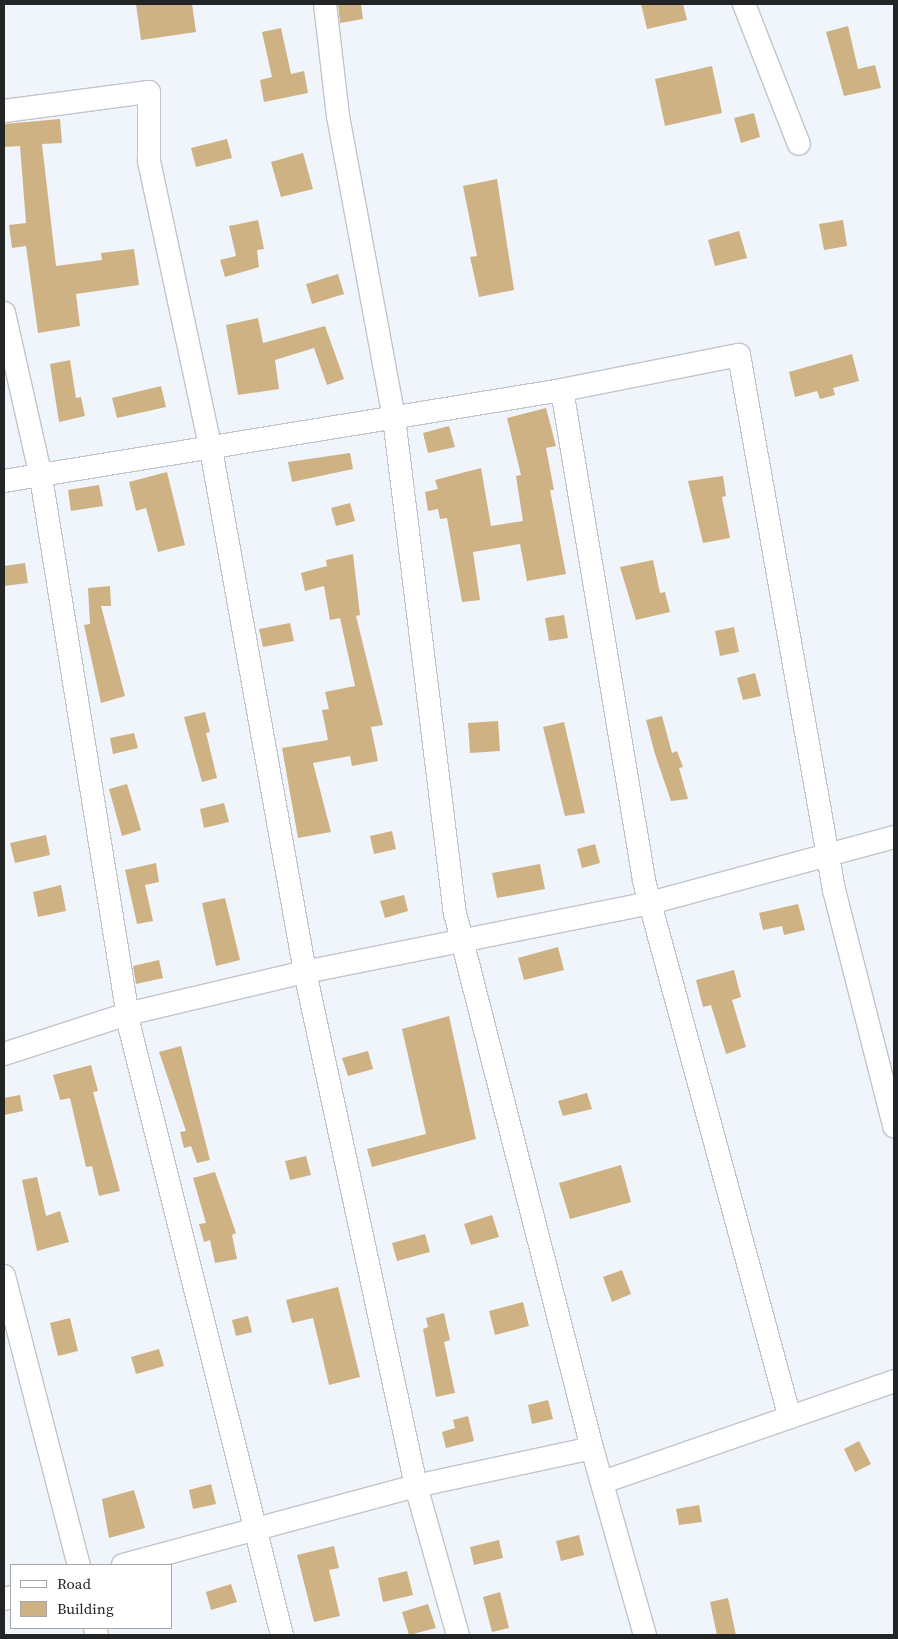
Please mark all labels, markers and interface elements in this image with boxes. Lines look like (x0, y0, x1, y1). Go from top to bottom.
legend (10, 1564, 172, 1629)
text: Road (57, 1573, 91, 1594)
text: Building (57, 1598, 114, 1619)

